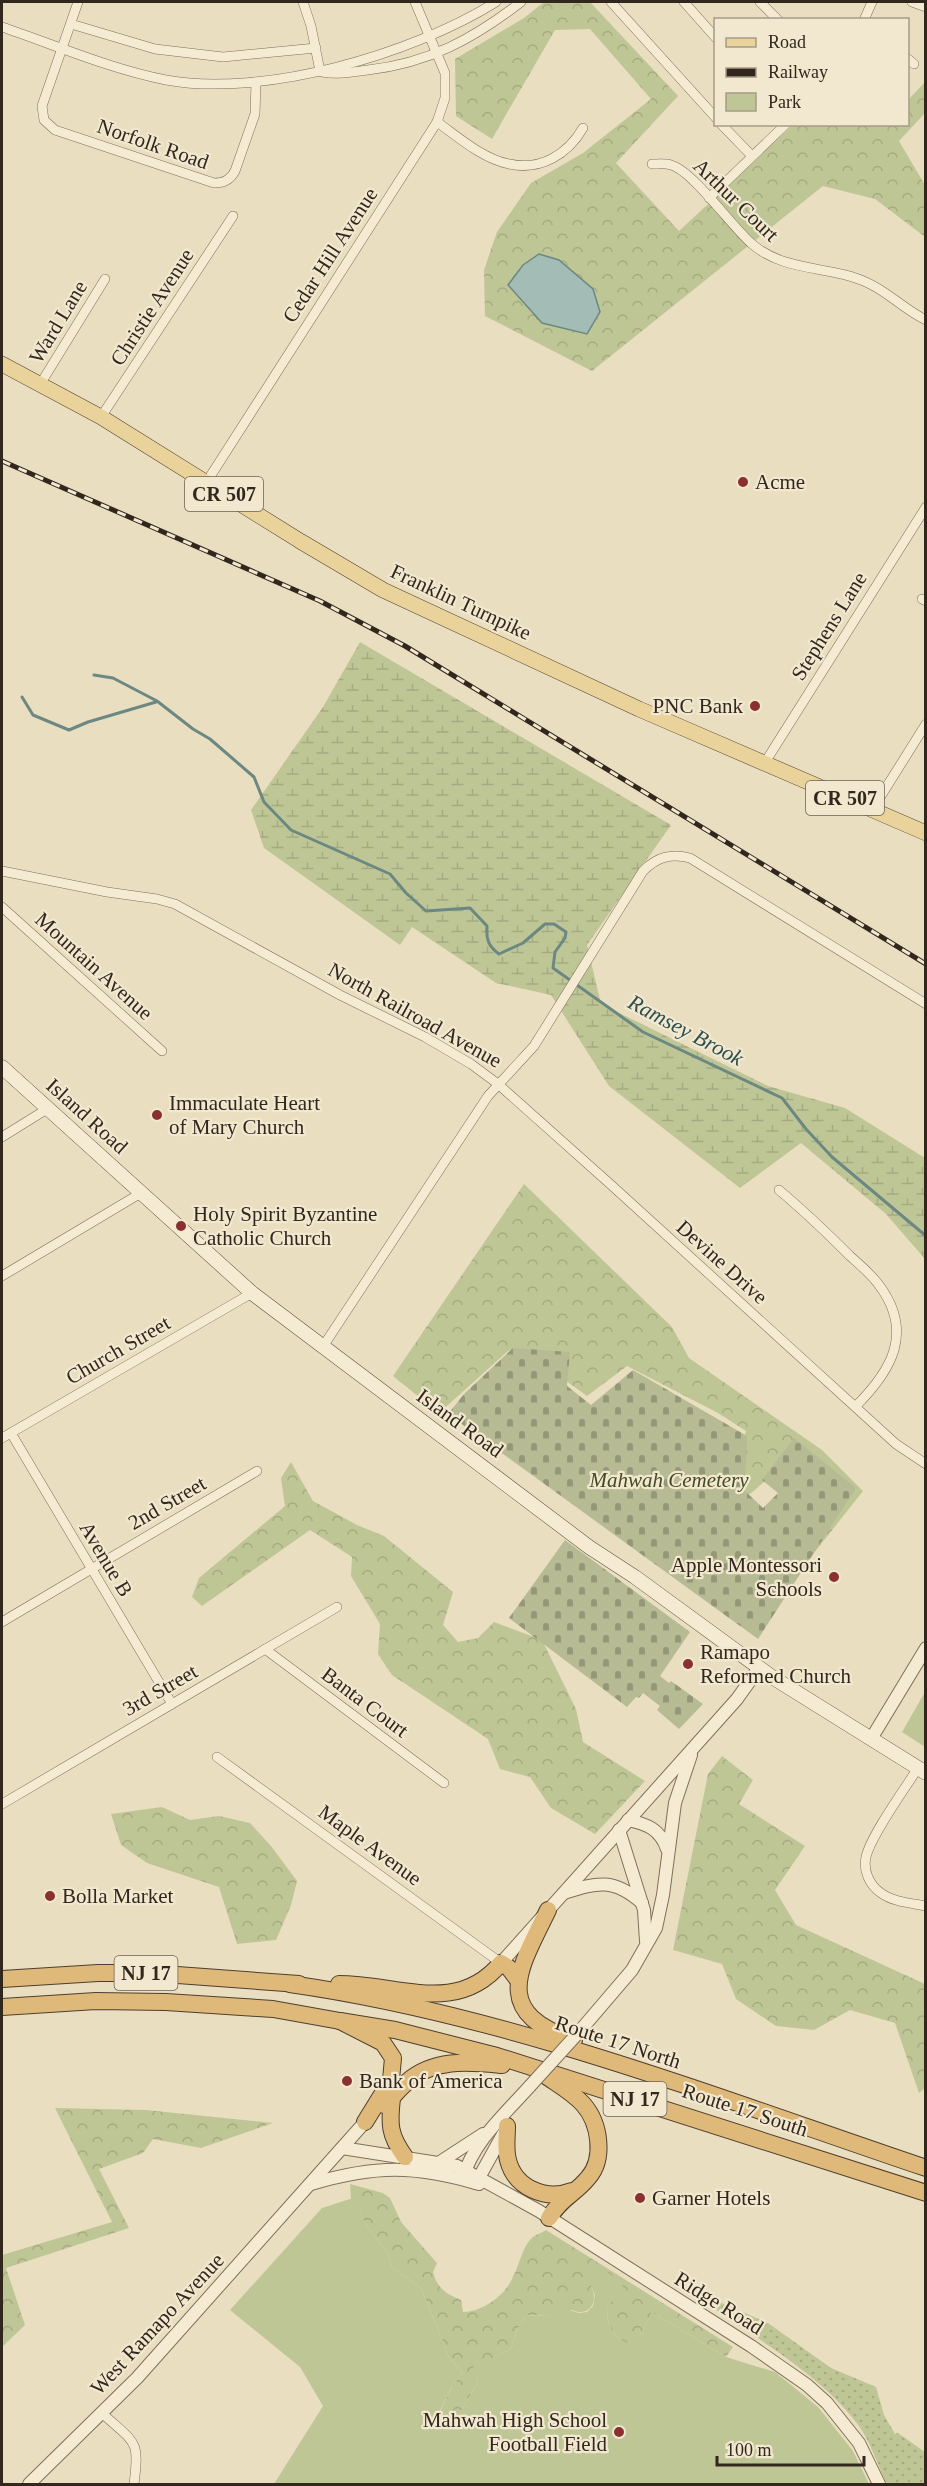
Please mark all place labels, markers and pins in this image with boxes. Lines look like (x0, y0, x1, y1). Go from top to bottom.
place label: Acme (755, 470, 805, 494)
marker: Acme (736, 475, 750, 489)
place label: PNC Bank (653, 694, 743, 718)
marker: PNC Bank (748, 699, 762, 713)
place label: Immaculate Heart of Mary Church (169, 1091, 320, 1139)
marker: Immaculate Heart of Mary Church (150, 1108, 164, 1122)
place label: Holy Spirit Byzantine Catholic Church (193, 1202, 377, 1250)
marker: Holy Spirit Byzantine Catholic Church (174, 1219, 188, 1233)
place label: Apple Montessori Schools (671, 1553, 822, 1601)
marker: Apple Montessori Schools (827, 1570, 841, 1584)
place label: Ramapo Reformed Church (700, 1640, 852, 1688)
marker: Ramapo Reformed Church (681, 1657, 695, 1671)
place label: Bolla Market (62, 1884, 174, 1908)
marker: Bolla Market (43, 1889, 57, 1903)
place label: Bank of America (359, 2069, 503, 2093)
marker: Bank of America (340, 2074, 354, 2088)
place label: Garner Hotels (652, 2186, 770, 2210)
marker: Garner Hotels (633, 2191, 647, 2205)
place label: Mahwah High School Football Field (423, 2408, 607, 2456)
marker: Mahwah High School Football Field (612, 2425, 626, 2439)

